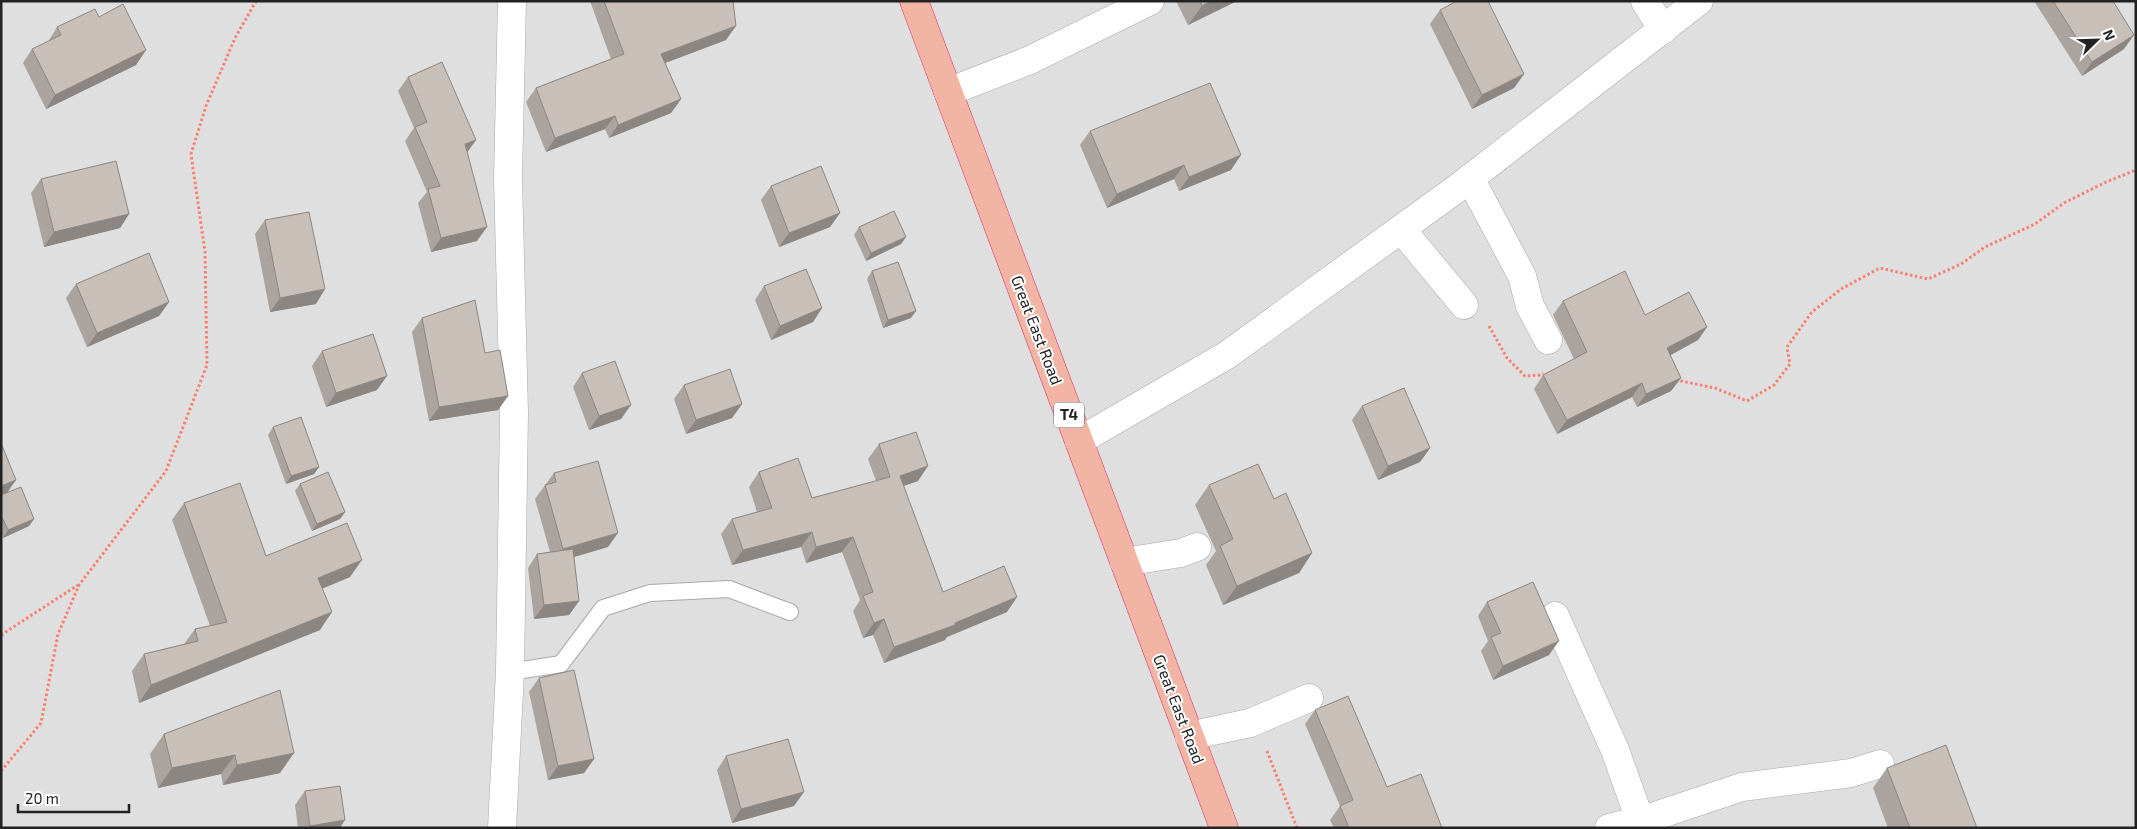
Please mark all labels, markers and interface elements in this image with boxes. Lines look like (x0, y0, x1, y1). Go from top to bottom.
north arrow (2072, 15, 2122, 65)
text: N (2100, 27, 2119, 43)
street label: Great East Road (1008, 272, 1067, 387)
road number: T4 (1054, 402, 1084, 428)
street label: Great East Road (1150, 651, 1209, 766)
scale bar (18, 782, 129, 814)
text: 20 m (25, 789, 59, 807)

